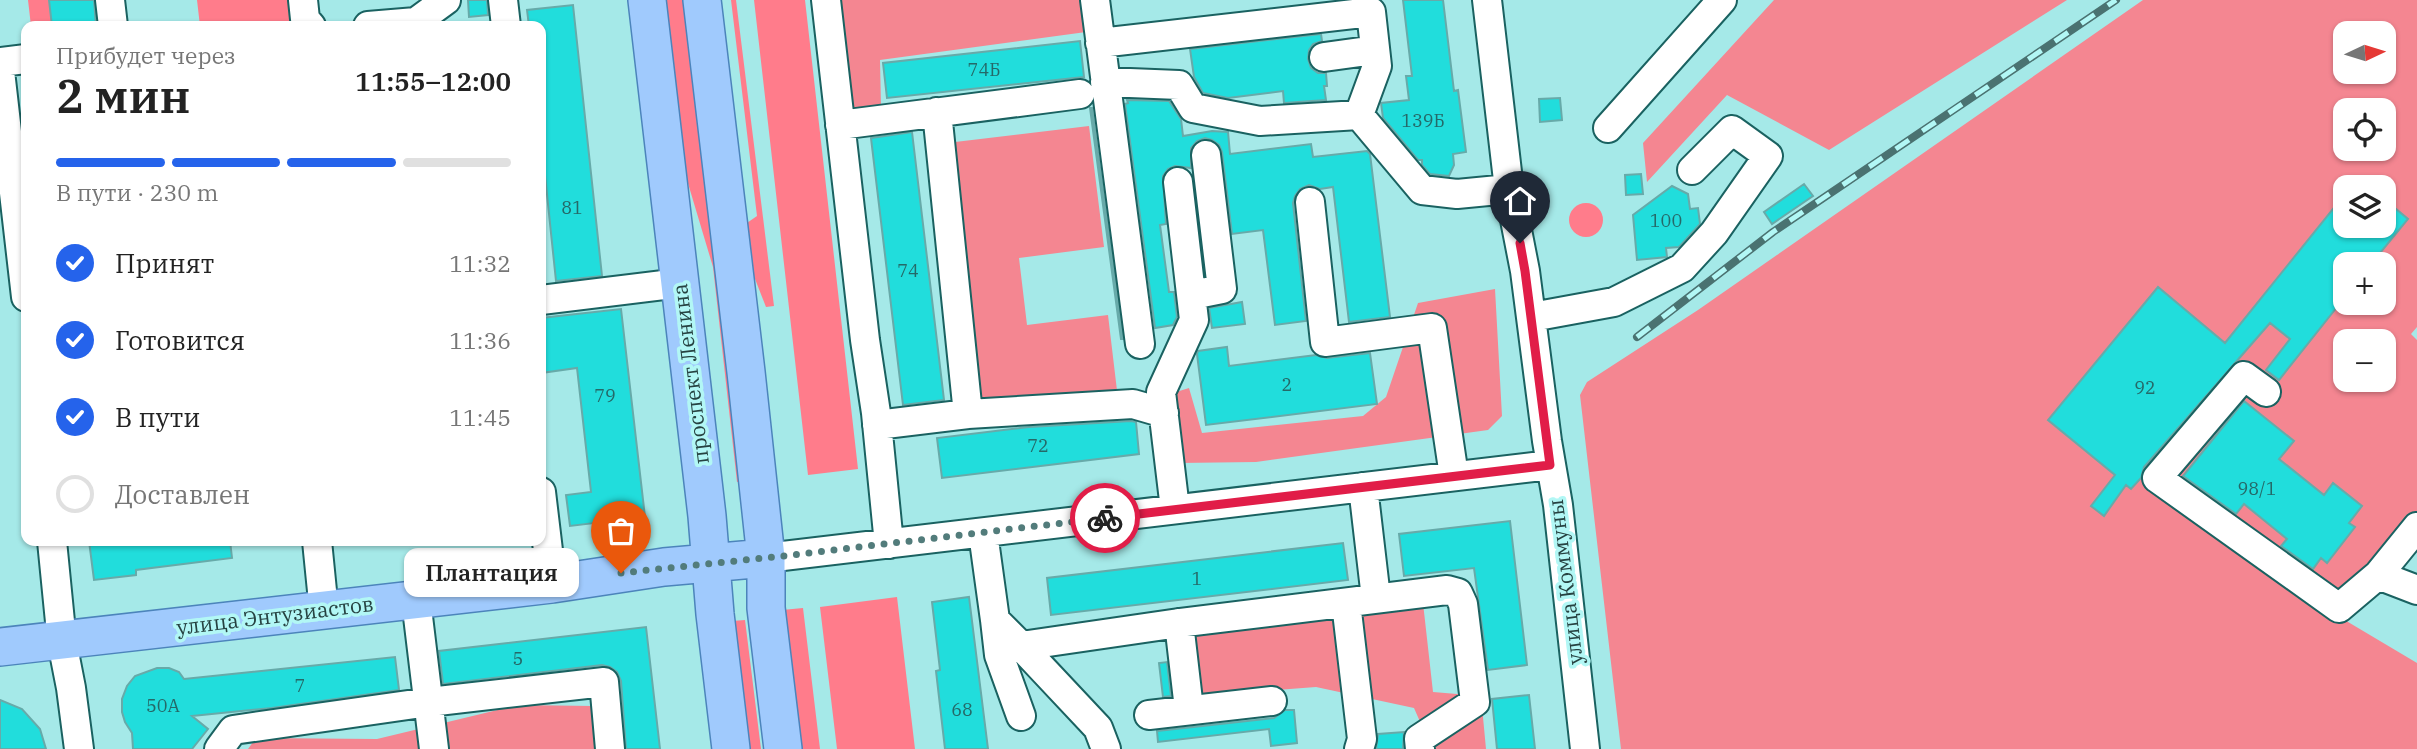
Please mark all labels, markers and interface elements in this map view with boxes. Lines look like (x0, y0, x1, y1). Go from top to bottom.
north arrow (2333, 21, 2396, 84)
map controls (2333, 21, 2396, 392)
text: Прибудет через (56, 40, 236, 70)
house number: 74Б (968, 58, 1000, 81)
text: 11:55–12:00 (355, 64, 511, 98)
text: 2 мин (56, 66, 191, 126)
button: locate (2333, 98, 2396, 161)
house number: 139Б (1401, 109, 1445, 132)
pin (1490, 171, 1550, 243)
button: layers (2333, 175, 2396, 238)
text: В пути · 230 m (56, 177, 218, 207)
icon: home (1501, 182, 1539, 220)
house number: 81 (561, 196, 583, 219)
house number: 100 (1650, 209, 1682, 232)
icon: check (56, 244, 94, 282)
text: Принят (115, 246, 214, 280)
text: 11:32 (449, 248, 511, 278)
button: + (2333, 252, 2396, 315)
house number: 74 (897, 259, 919, 282)
street label: проспект Ленина (665, 282, 715, 466)
icon: check (56, 321, 94, 359)
text: Готовится (115, 323, 245, 357)
text: 11:36 (449, 325, 511, 355)
button: − (2333, 329, 2396, 392)
house number: 2 (1282, 373, 1292, 396)
house number: 92 (2134, 376, 2156, 399)
house number: 79 (594, 384, 616, 407)
icon: check (56, 398, 94, 436)
text: В пути (115, 400, 200, 434)
text: 11:45 (449, 402, 511, 432)
house number: 72 (1027, 434, 1049, 457)
text: Доставлен (115, 477, 250, 511)
house number: 98/1 (2238, 477, 2277, 500)
courier (1070, 483, 1140, 553)
street label: улица Коммуны (1541, 498, 1589, 666)
icon: bike (1086, 499, 1124, 537)
pin (591, 501, 651, 573)
icon: bag (602, 512, 640, 550)
callout: Плантация (404, 548, 579, 598)
text: Плантация (425, 557, 558, 587)
house number: 1 (1192, 567, 1202, 590)
street label: улица Энтузиастов (175, 589, 375, 641)
house number: 5 (513, 647, 523, 670)
house number: 7 (295, 674, 305, 697)
house number: 50А (146, 694, 181, 717)
house number: 68 (951, 698, 973, 721)

